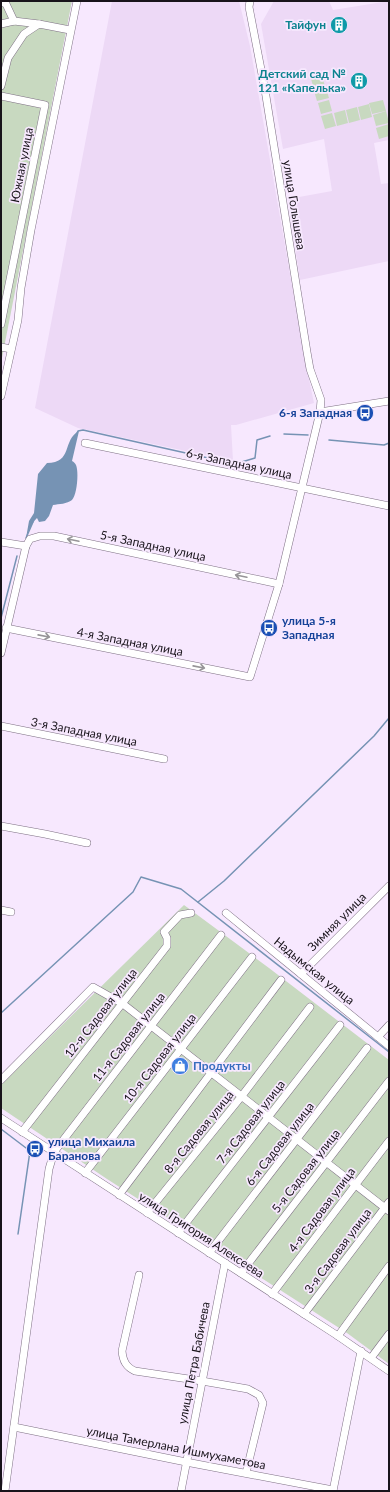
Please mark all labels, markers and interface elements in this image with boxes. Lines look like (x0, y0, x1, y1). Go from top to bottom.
building icon: Тайфун (329, 15, 349, 35)
place label: Тайфун (285, 17, 326, 32)
place label: Детский сад № 121 «Капелька» (258, 66, 346, 95)
building icon: Детский сад № 121 «Капелька» (349, 71, 369, 91)
street label: Южная улица (7, 126, 36, 204)
street label: улица Голышева (280, 159, 309, 251)
bus stop icon: 6-я Западная (355, 403, 375, 423)
place label: 6-я Западная (279, 405, 352, 420)
street label: 6-я Западная улица (185, 445, 293, 482)
street label: 5-я Западная улица (99, 527, 207, 564)
one-way arrow (66, 535, 79, 543)
one-way arrow (234, 572, 247, 580)
place label: улица 5-я Западная (282, 613, 336, 642)
bus stop icon: улица 5-я Западная (259, 618, 279, 638)
street label: 4-я Западная улица (76, 624, 184, 659)
one-way arrow (37, 632, 50, 640)
one-way arrow (192, 663, 205, 671)
street label: 3-я Западная улица (30, 714, 138, 749)
street label: Зимняя улица (304, 889, 369, 954)
street label: Надымская улица (271, 934, 358, 1008)
street label: 12-я Садовая улица (61, 965, 140, 1060)
street label: 11-я Садовая улица (89, 989, 168, 1084)
street label: 10-я Садовая улица (120, 1010, 199, 1105)
shop icon: Продукты (170, 1056, 190, 1076)
place label: Продукты (193, 1058, 251, 1073)
street label: 7-я Садовая улица (213, 1077, 288, 1167)
street label: 8-я Садовая улица (161, 1087, 237, 1176)
street label: 6-я Садовая улица (242, 1099, 317, 1189)
street label: 5-я Садовая улица (268, 1126, 343, 1216)
place label: улица Михаила Баранова (48, 1134, 135, 1163)
bus stop icon: улица Михаила Баранова (25, 1139, 45, 1159)
street label: 4-я Садовая улица (285, 1164, 358, 1255)
street label: улица Григория Алексеева (136, 1188, 267, 1281)
street label: 3-я Садовая улица (301, 1205, 374, 1296)
street label: улица Петра Бабичева (174, 1300, 213, 1425)
street label: улица Тамерлана Ишмухаметова (85, 1423, 267, 1472)

